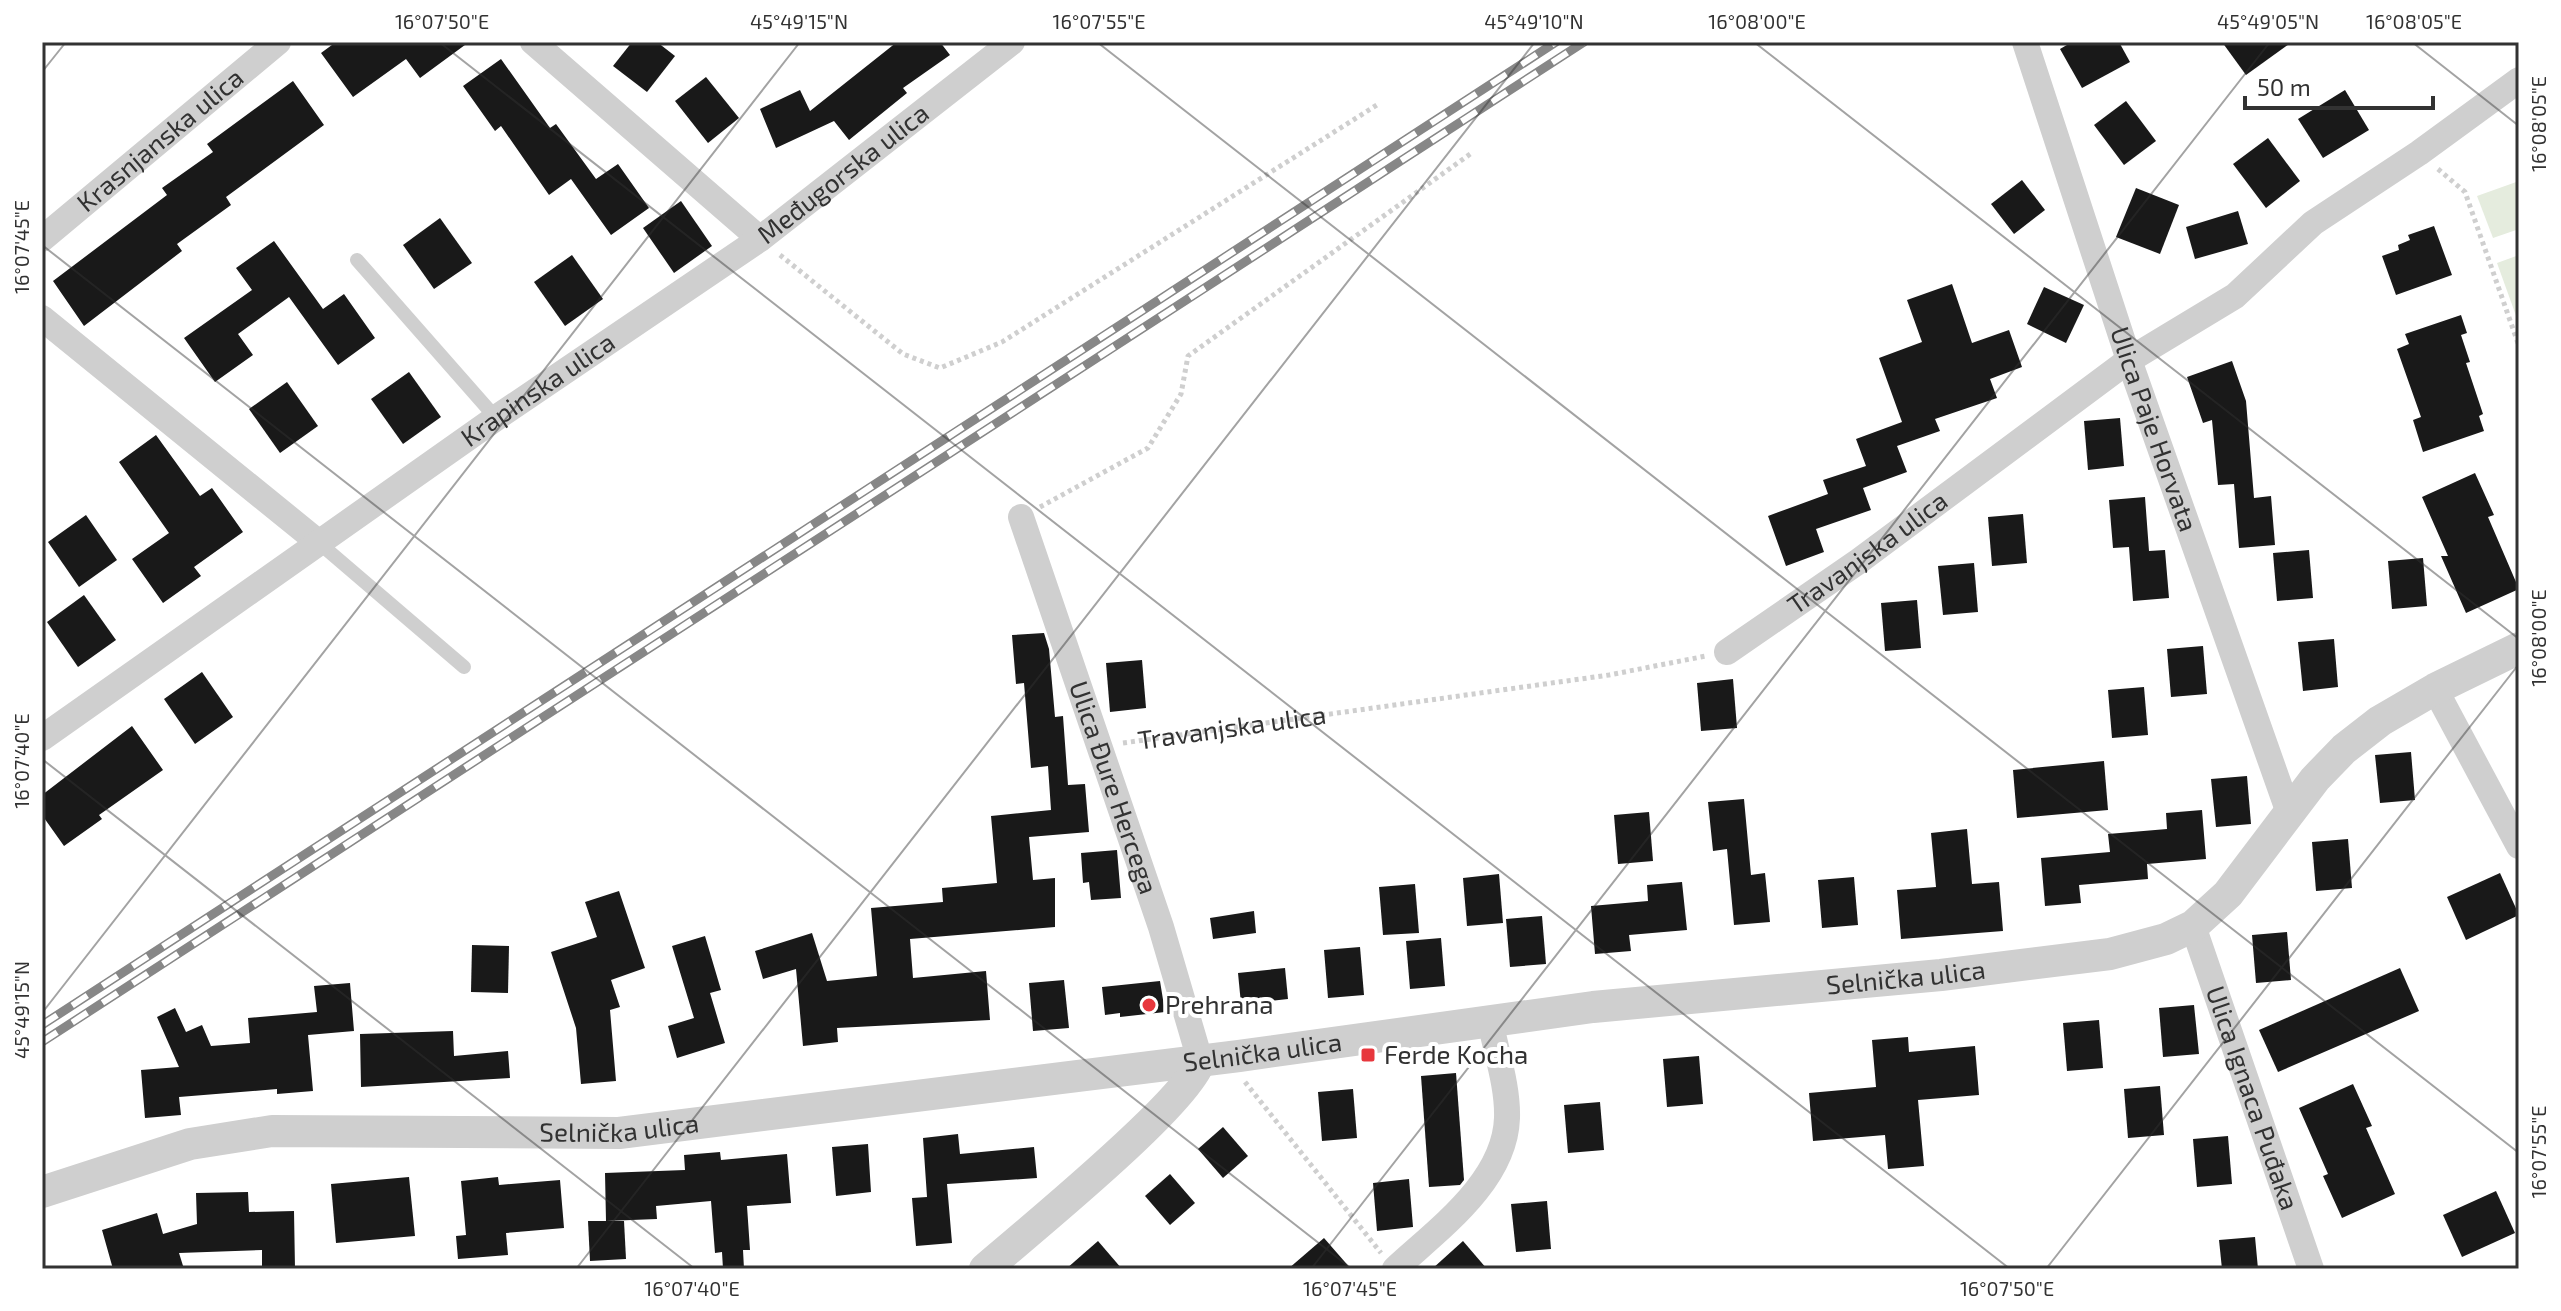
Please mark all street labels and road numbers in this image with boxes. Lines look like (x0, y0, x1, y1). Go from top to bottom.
street label: Krasnjanska ulica (70, 61, 249, 217)
street label: Međugorska ulica (751, 96, 934, 249)
street label: Ulica Paje Horvata (2105, 322, 2205, 535)
street label: Krapinska ulica (454, 325, 620, 452)
street label: Travanjska ulica (1781, 484, 1953, 620)
street label: Ulica Đure Hercega (1064, 677, 1166, 898)
street label: Travanjska ulica (1136, 698, 1328, 755)
street label: Selnička ulica (1825, 953, 1987, 999)
street label: Ulica Ignaca Puđaka (2201, 982, 2306, 1214)
street label: Selnička ulica (1181, 1025, 1344, 1077)
street label: Selnička ulica (539, 1106, 700, 1147)

